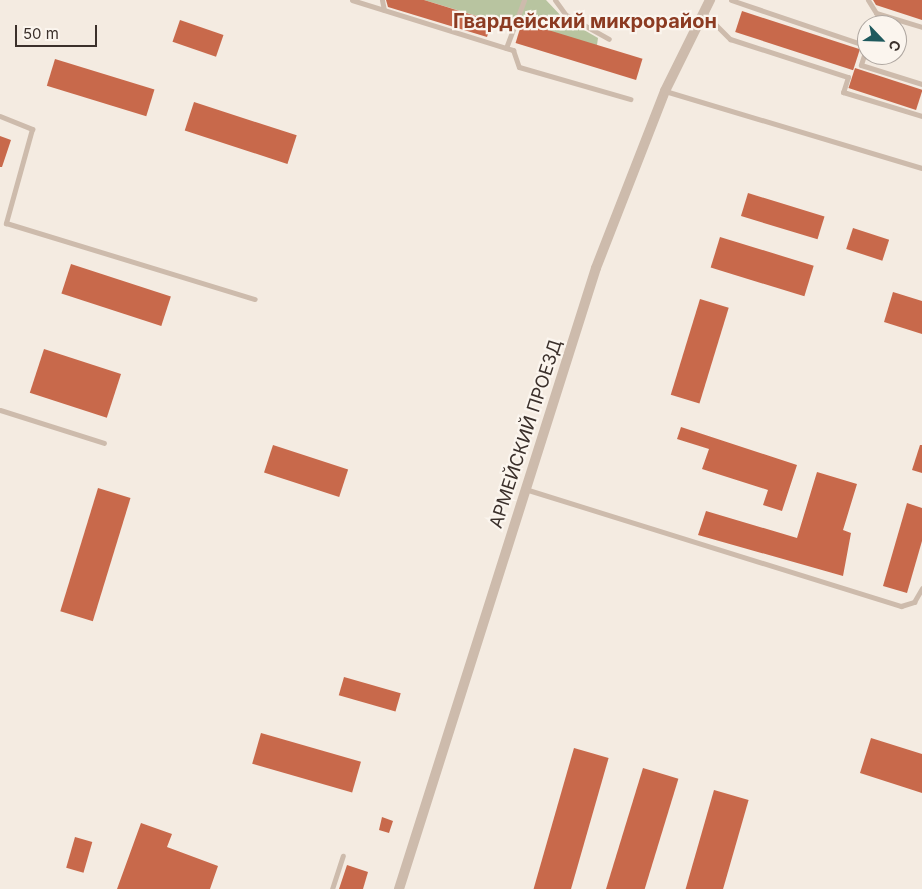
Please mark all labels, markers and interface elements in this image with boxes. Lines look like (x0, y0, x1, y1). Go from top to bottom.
district label: Гвардейский микрорайон (453, 9, 717, 33)
scale bar (18, 15, 100, 47)
north arrow (857, 15, 907, 65)
text: 50 m (23, 24, 59, 43)
text: С (885, 38, 905, 54)
street label: АРМЕЙСКИЙ ПРОЕЗД (485, 337, 567, 531)

